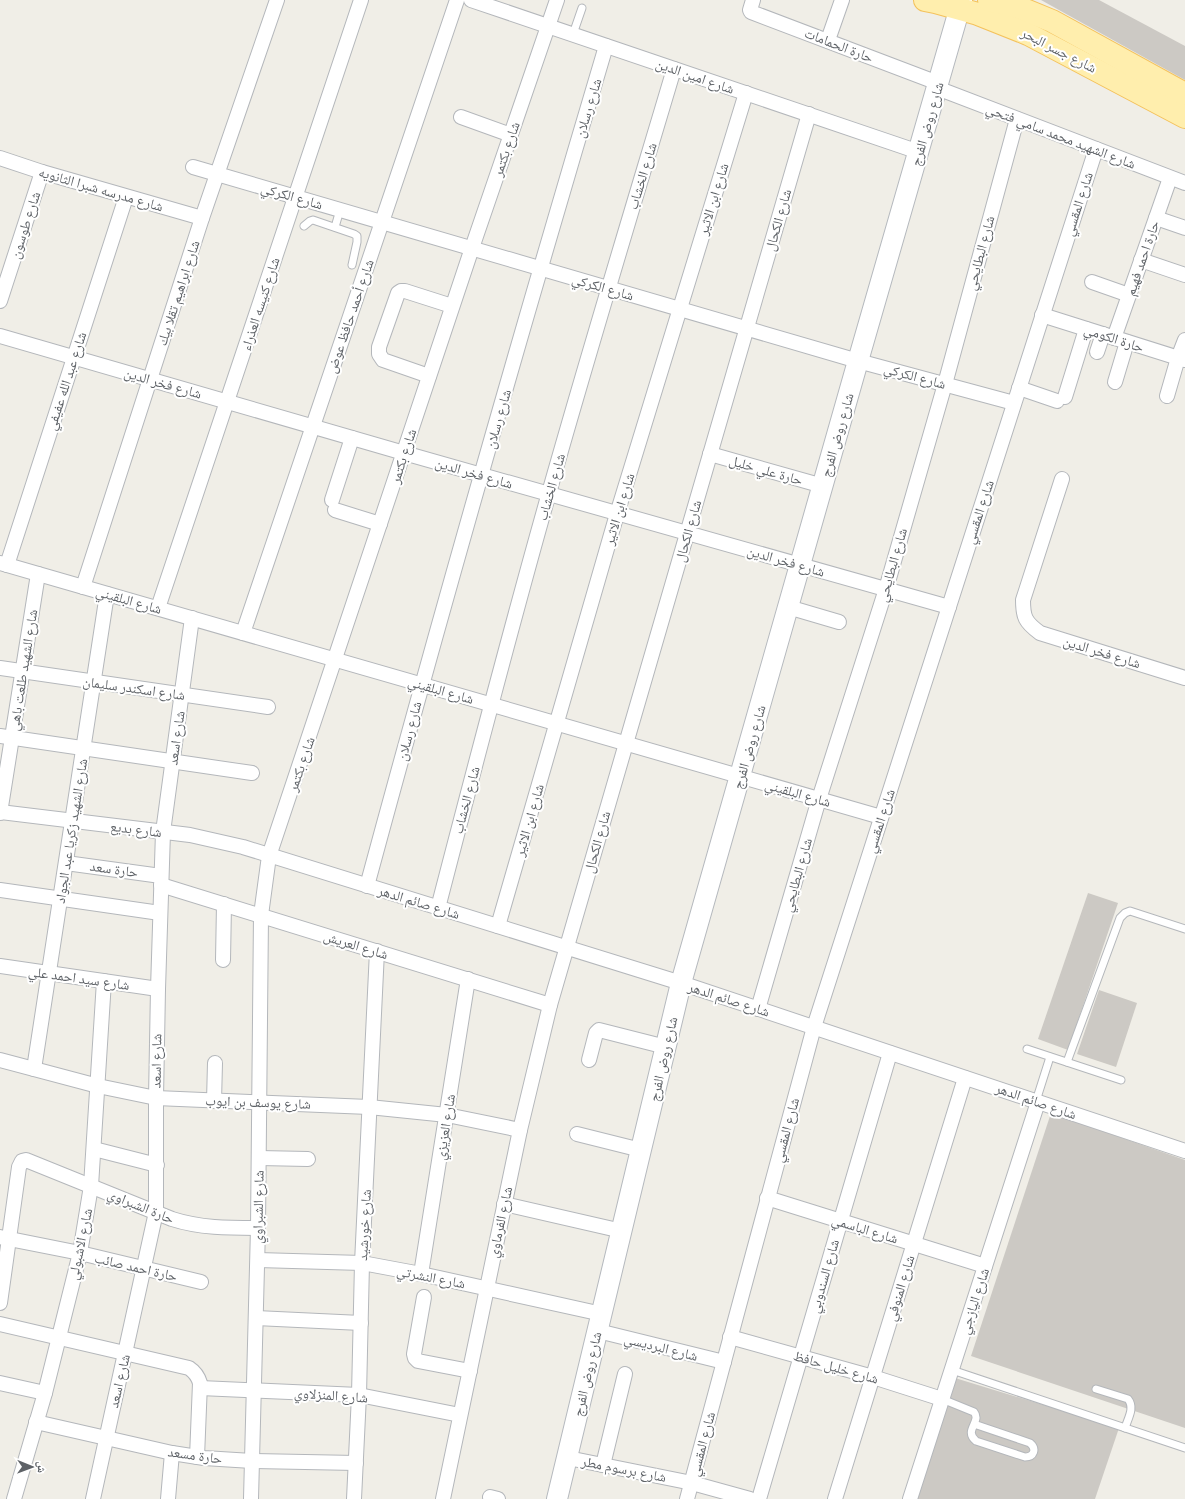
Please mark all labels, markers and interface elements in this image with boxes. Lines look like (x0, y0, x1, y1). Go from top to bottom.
street label: شارع جسر البحر (1017, 24, 1099, 78)
street label: حارة الحمامات (802, 25, 876, 66)
street label: شارع امين الدين (653, 55, 736, 99)
street label: شارع رسلان (571, 76, 607, 140)
street label: شارع روض الفرج (907, 80, 949, 168)
street label: شارع الشهيد محمد سامي فتحي (983, 100, 1138, 175)
street label: شارع بكتمر (489, 120, 525, 180)
street label: شارع الخشاب (624, 141, 662, 212)
street label: شارع ابن الاثير (694, 161, 733, 239)
street label: شارع مدرسه شبرا الثانويه (36, 164, 165, 216)
street label: شارع المقسي (1060, 170, 1099, 239)
street label: شارع الكركي (258, 180, 325, 216)
street label: شارع الكحال (762, 187, 796, 253)
street label: شارع طوسون (7, 189, 45, 261)
street label: شارع البطايحي (962, 214, 1001, 293)
street label: حارة احمد فهيم (1122, 218, 1164, 298)
street label: شارع ابراهيم تقلا بيك (153, 238, 204, 348)
street label: شارع كنيسه العذراء (237, 255, 285, 353)
street label: شارع أحمد حافظ عوض (323, 257, 379, 376)
street label: شارع الكركي (569, 271, 636, 307)
street label: حارة الكومي (1081, 321, 1146, 359)
street label: شارع عبد الله عفيفي (43, 330, 93, 433)
street label: شارع الكركي (881, 360, 948, 395)
street label: شارع فخر الدين (122, 364, 204, 404)
street label: شارع رسلان (482, 387, 516, 451)
street label: شارع روض الفرج (817, 391, 859, 479)
street label: شارع بكتمر (386, 427, 421, 487)
street label: شارع الخشاب (534, 452, 570, 523)
street label: حارة علي خليل (726, 452, 805, 492)
street label: شارع فخر الدين (433, 454, 515, 494)
street label: شارع ابن الاثير (600, 471, 639, 549)
street label: شارع المقسي (961, 478, 1000, 547)
street label: شارع الكحال (672, 498, 706, 564)
street label: شارع البطايحي (874, 526, 914, 605)
street label: شارع فخر الدين (745, 542, 827, 582)
street label: شارع البلقيني (93, 583, 164, 620)
street label: شارع الشهيد طلعت باهي (5, 608, 44, 732)
street label: شارع فخر الدين (1061, 633, 1143, 673)
street label: شارع اسكندر سليمان (81, 673, 186, 705)
street label: شارع البلقيني (405, 673, 476, 710)
street label: شارع رسلان (393, 699, 427, 763)
street label: شارع روض الفرج (729, 703, 771, 791)
street label: شارع اسعد (164, 710, 190, 767)
street label: شارع بكتمر (284, 735, 320, 795)
street label: شارع الشهيد زكريا عبد الجواد (52, 757, 92, 905)
street label: شارع الخشاب (449, 765, 485, 836)
street label: شارع البلقيني (762, 776, 833, 813)
street label: شارع ابن الاثير (511, 782, 549, 860)
street label: شارع المقسي (862, 787, 901, 856)
street label: شارع الكحال (581, 809, 615, 875)
street label: شارع بديع (109, 818, 163, 842)
street label: شارع البطايحي (779, 836, 819, 915)
street label: حارة سعد (89, 858, 139, 881)
street label: شارع صائم الدهر (375, 882, 462, 924)
street label: شارع العريش (321, 928, 390, 964)
street label: شارع سيد احمد علي (27, 963, 131, 997)
street label: شارع صائم الدهر (685, 978, 772, 1022)
street label: شارع روض الفرج (645, 1015, 682, 1103)
street label: شارع اسعد (148, 1033, 166, 1089)
street label: شارع صائم الدهر (992, 1079, 1079, 1124)
street label: شارع يوسف بن ايوب (205, 1092, 311, 1114)
street label: شارع العزيزي (432, 1093, 462, 1162)
street label: شارع المقسي (770, 1096, 806, 1165)
street label: شارع الشبراوي (249, 1170, 270, 1244)
street label: حارة الشبراوي (104, 1185, 177, 1230)
street label: شارع الفرماوي (485, 1185, 519, 1260)
street label: شارع خورشيد (354, 1189, 376, 1261)
street label: شارع الاشبولي (65, 1207, 99, 1282)
street label: شارع الباسمي (829, 1211, 900, 1250)
street label: شارع السندوبي (806, 1237, 846, 1316)
street label: حارة احمد صائب (93, 1250, 179, 1285)
street label: شارع المنوفي (882, 1253, 921, 1324)
street label: شارع النشرتي (395, 1263, 467, 1295)
street label: شارع اليازجي (956, 1266, 996, 1337)
street label: شارع روض الفرج (569, 1330, 606, 1418)
street label: شارع البرديسي (622, 1330, 700, 1367)
street label: شارع خليل حافظ (791, 1347, 880, 1389)
street label: شارع اسعد (105, 1352, 135, 1410)
street label: شارع المنزلاوي (293, 1384, 369, 1409)
street label: شارع المقسي (686, 1410, 722, 1479)
street label: حارة مسعد (167, 1443, 223, 1468)
north arrow (12, 1447, 52, 1487)
street label: شارع برسوم مطر (579, 1453, 668, 1487)
text: ش (34, 1461, 48, 1473)

